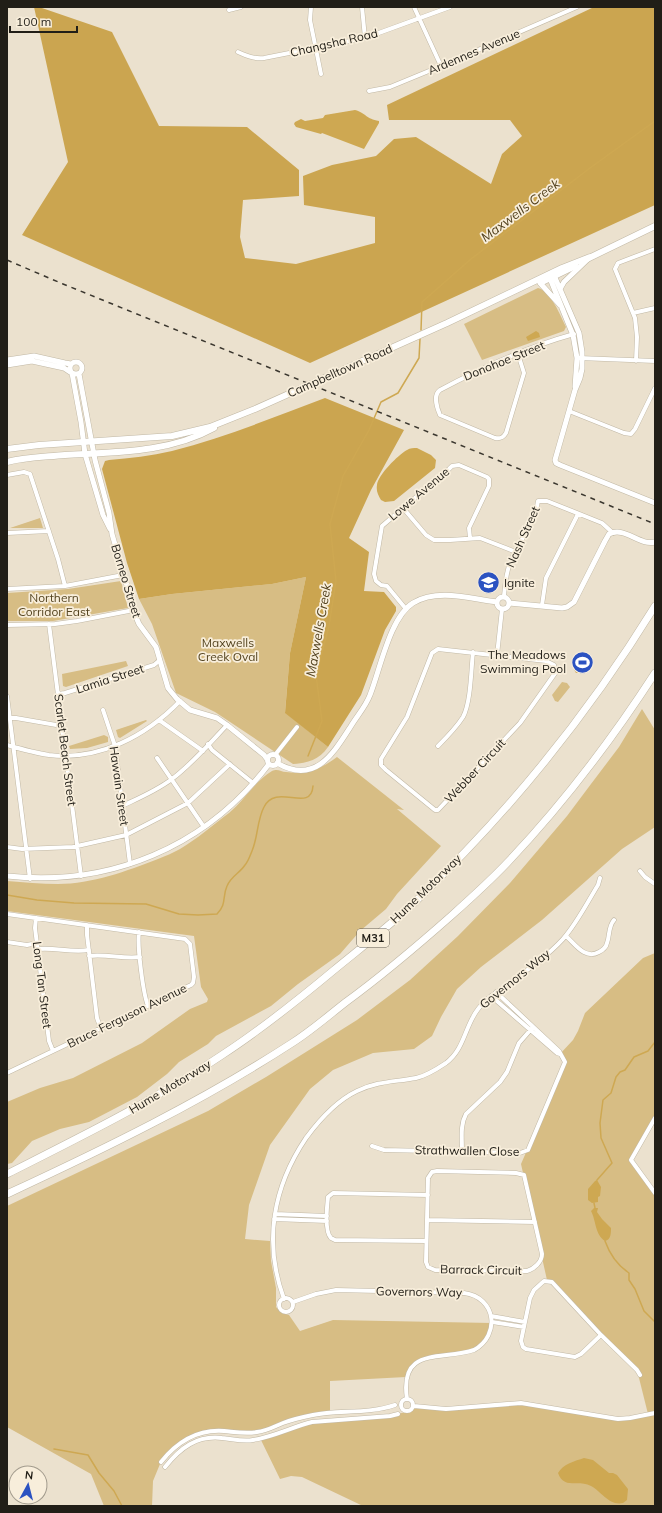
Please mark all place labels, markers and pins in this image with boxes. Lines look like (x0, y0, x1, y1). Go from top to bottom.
school or university icon: Ignite (475, 570, 501, 596)
place label: Ignite (504, 575, 535, 590)
place label: The Meadows Swimming Pool (480, 647, 566, 676)
sports icon: The Meadows Swimming Pool (569, 649, 595, 675)

